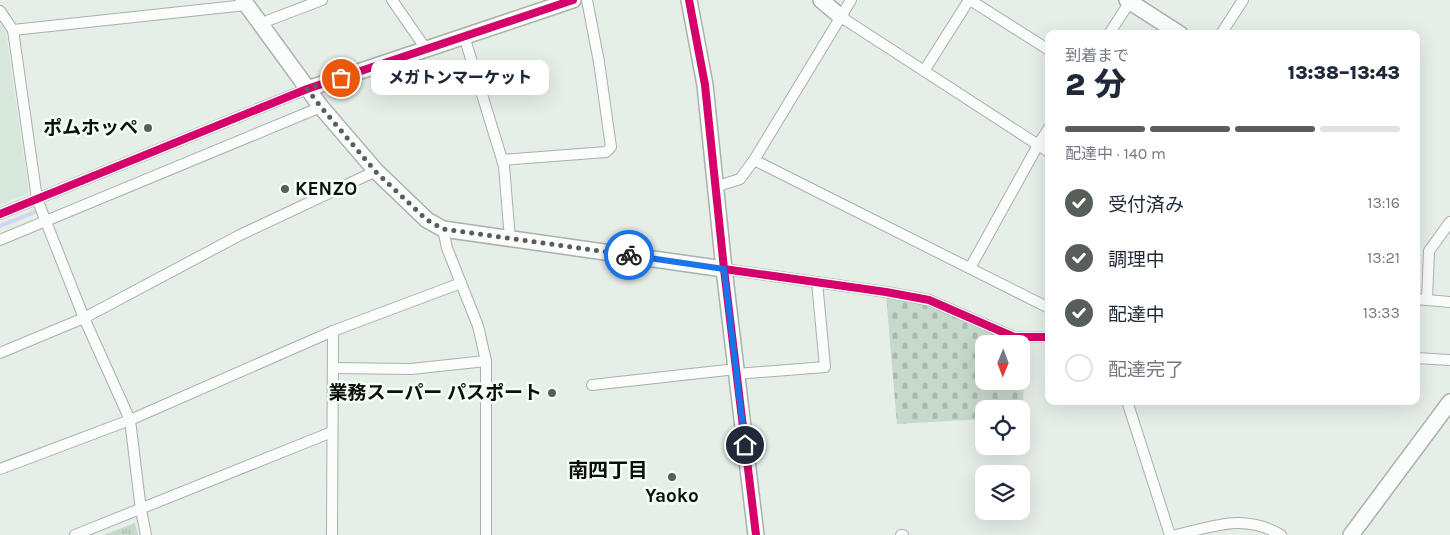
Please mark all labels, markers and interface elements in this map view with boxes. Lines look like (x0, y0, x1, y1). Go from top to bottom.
text: 到着まで (1065, 46, 1129, 65)
pin (320, 57, 362, 99)
callout: メガトンマーケット (371, 60, 548, 96)
text: 13:38–13:43 (1288, 62, 1400, 84)
icon: bag (327, 64, 355, 92)
text: 2 分 (1065, 66, 1126, 103)
text: メガトンマーケット (388, 68, 532, 87)
place label: ポムホッペ (43, 117, 138, 139)
marker: ポムホッペ (142, 122, 154, 134)
text: 配達中 · 140 m (1065, 144, 1166, 163)
place label: KENZO (295, 178, 357, 200)
marker: KENZO (279, 183, 291, 195)
icon: check (1065, 189, 1093, 217)
text: 13:16 (1367, 193, 1400, 212)
text: 受付済み (1108, 194, 1184, 216)
courier (604, 230, 654, 280)
icon: bike (615, 241, 643, 269)
icon: check (1065, 244, 1093, 272)
text: 13:21 (1367, 248, 1400, 267)
text: 調理中 (1108, 249, 1165, 271)
icon: check (1065, 299, 1093, 327)
text: 13:33 (1363, 303, 1400, 322)
text: 配達中 (1108, 304, 1165, 326)
north arrow (975, 335, 1030, 390)
map controls (975, 335, 1030, 520)
text: 配達完了 (1108, 359, 1184, 381)
place label: 業務スーパー パスポート (328, 382, 542, 404)
marker: 業務スーパー パスポート (546, 387, 558, 399)
button: locate (975, 400, 1030, 455)
pin (724, 424, 766, 466)
icon: home (731, 431, 759, 459)
district label: 南四丁目 (568, 459, 648, 482)
button: layers (975, 465, 1030, 520)
marker: Yaoko (666, 471, 678, 483)
place label: Yaoko (645, 485, 699, 507)

